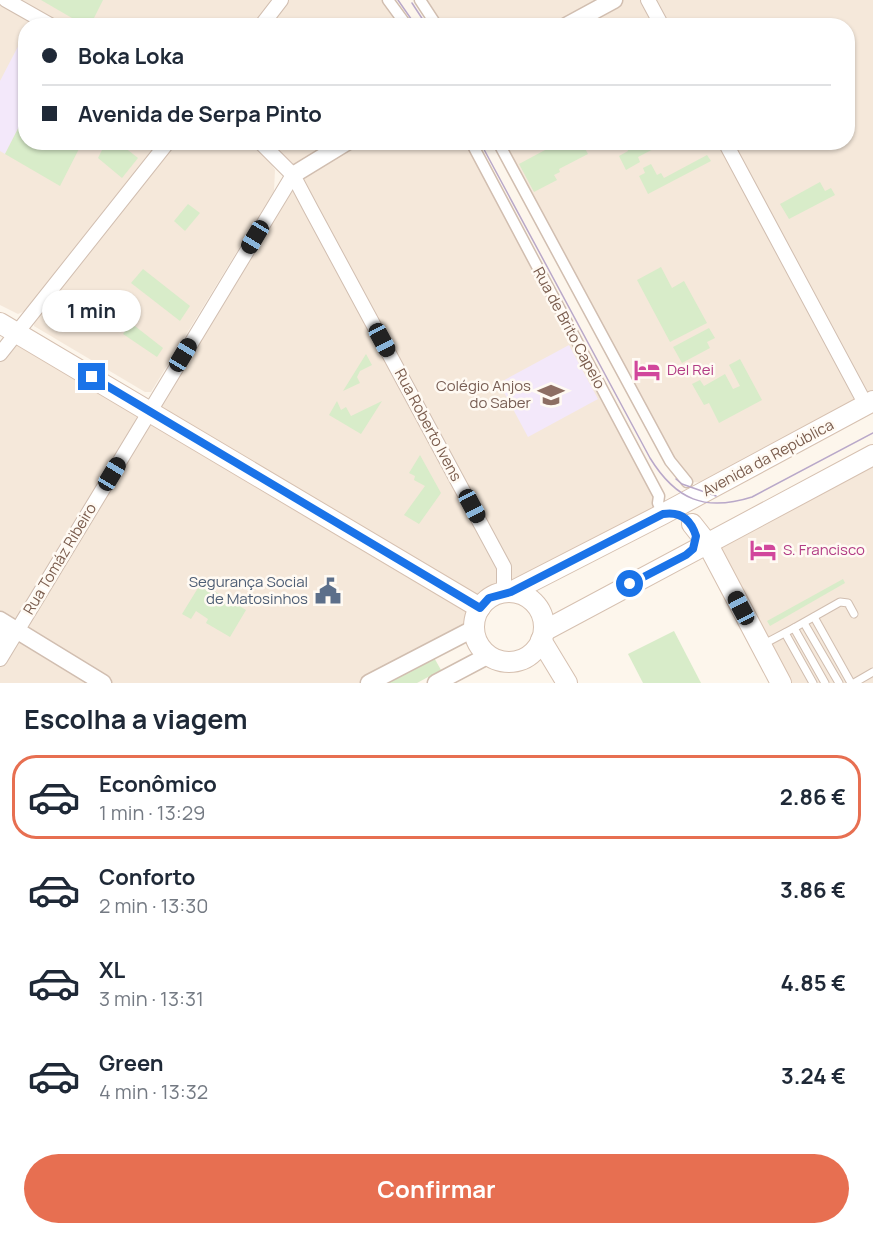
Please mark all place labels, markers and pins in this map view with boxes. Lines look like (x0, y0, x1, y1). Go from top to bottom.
hotel icon: Del Rei (632, 355, 662, 385)
place label: Del Rei (667, 359, 714, 380)
place label: Colégio Anjos do Saber (436, 375, 532, 413)
school or university icon: Colégio Anjos do Saber (536, 380, 566, 410)
hotel icon: S. Francisco (748, 535, 778, 565)
place label: S. Francisco (783, 539, 865, 560)
place label: Segurança Social de Matosinhos (189, 571, 308, 609)
public building icon: Segurança Social de Matosinhos (313, 576, 343, 606)

